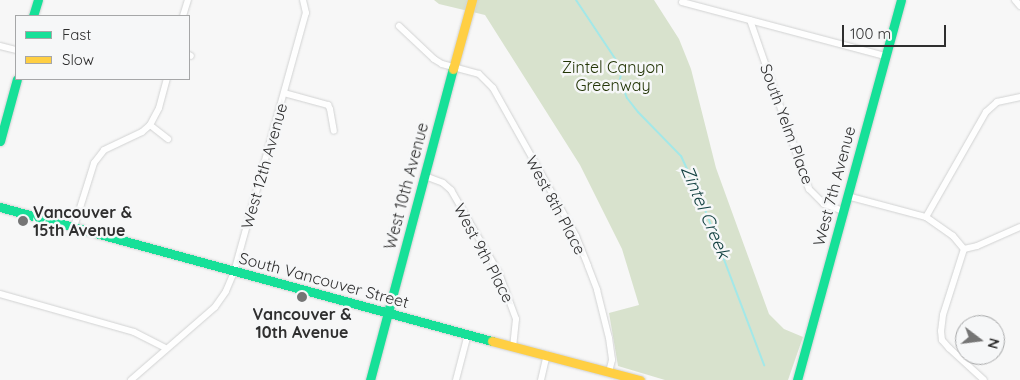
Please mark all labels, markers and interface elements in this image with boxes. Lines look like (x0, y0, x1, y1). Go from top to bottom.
legend (15, 15, 190, 80)
scale bar (845, 15, 949, 47)
text: 100 m (850, 24, 891, 43)
text: Fast (62, 25, 91, 44)
text: Slow (62, 50, 94, 69)
park label: Zintel Canyon Greenway (562, 57, 664, 95)
street label: South Yelm Place (756, 61, 818, 187)
street label: West 12th Avenue (237, 101, 291, 231)
street label: West 10th Avenue (380, 120, 432, 252)
street label: West 7th Avenue (809, 124, 859, 248)
street label: West 8th Place (522, 152, 590, 258)
water label: Zintel Creek (676, 162, 734, 262)
street label: West 9th Place (450, 200, 518, 306)
place label: Vancouver & 15th Avenue (33, 202, 132, 240)
marker: Vancouver & 15th Avenue (17, 215, 29, 227)
street label: South Vancouver Street (237, 248, 411, 312)
marker: Vancouver & 10th Avenue (296, 291, 308, 303)
place label: Vancouver & 10th Avenue (252, 304, 352, 342)
north arrow (955, 315, 1005, 365)
text: N (983, 336, 1004, 351)

